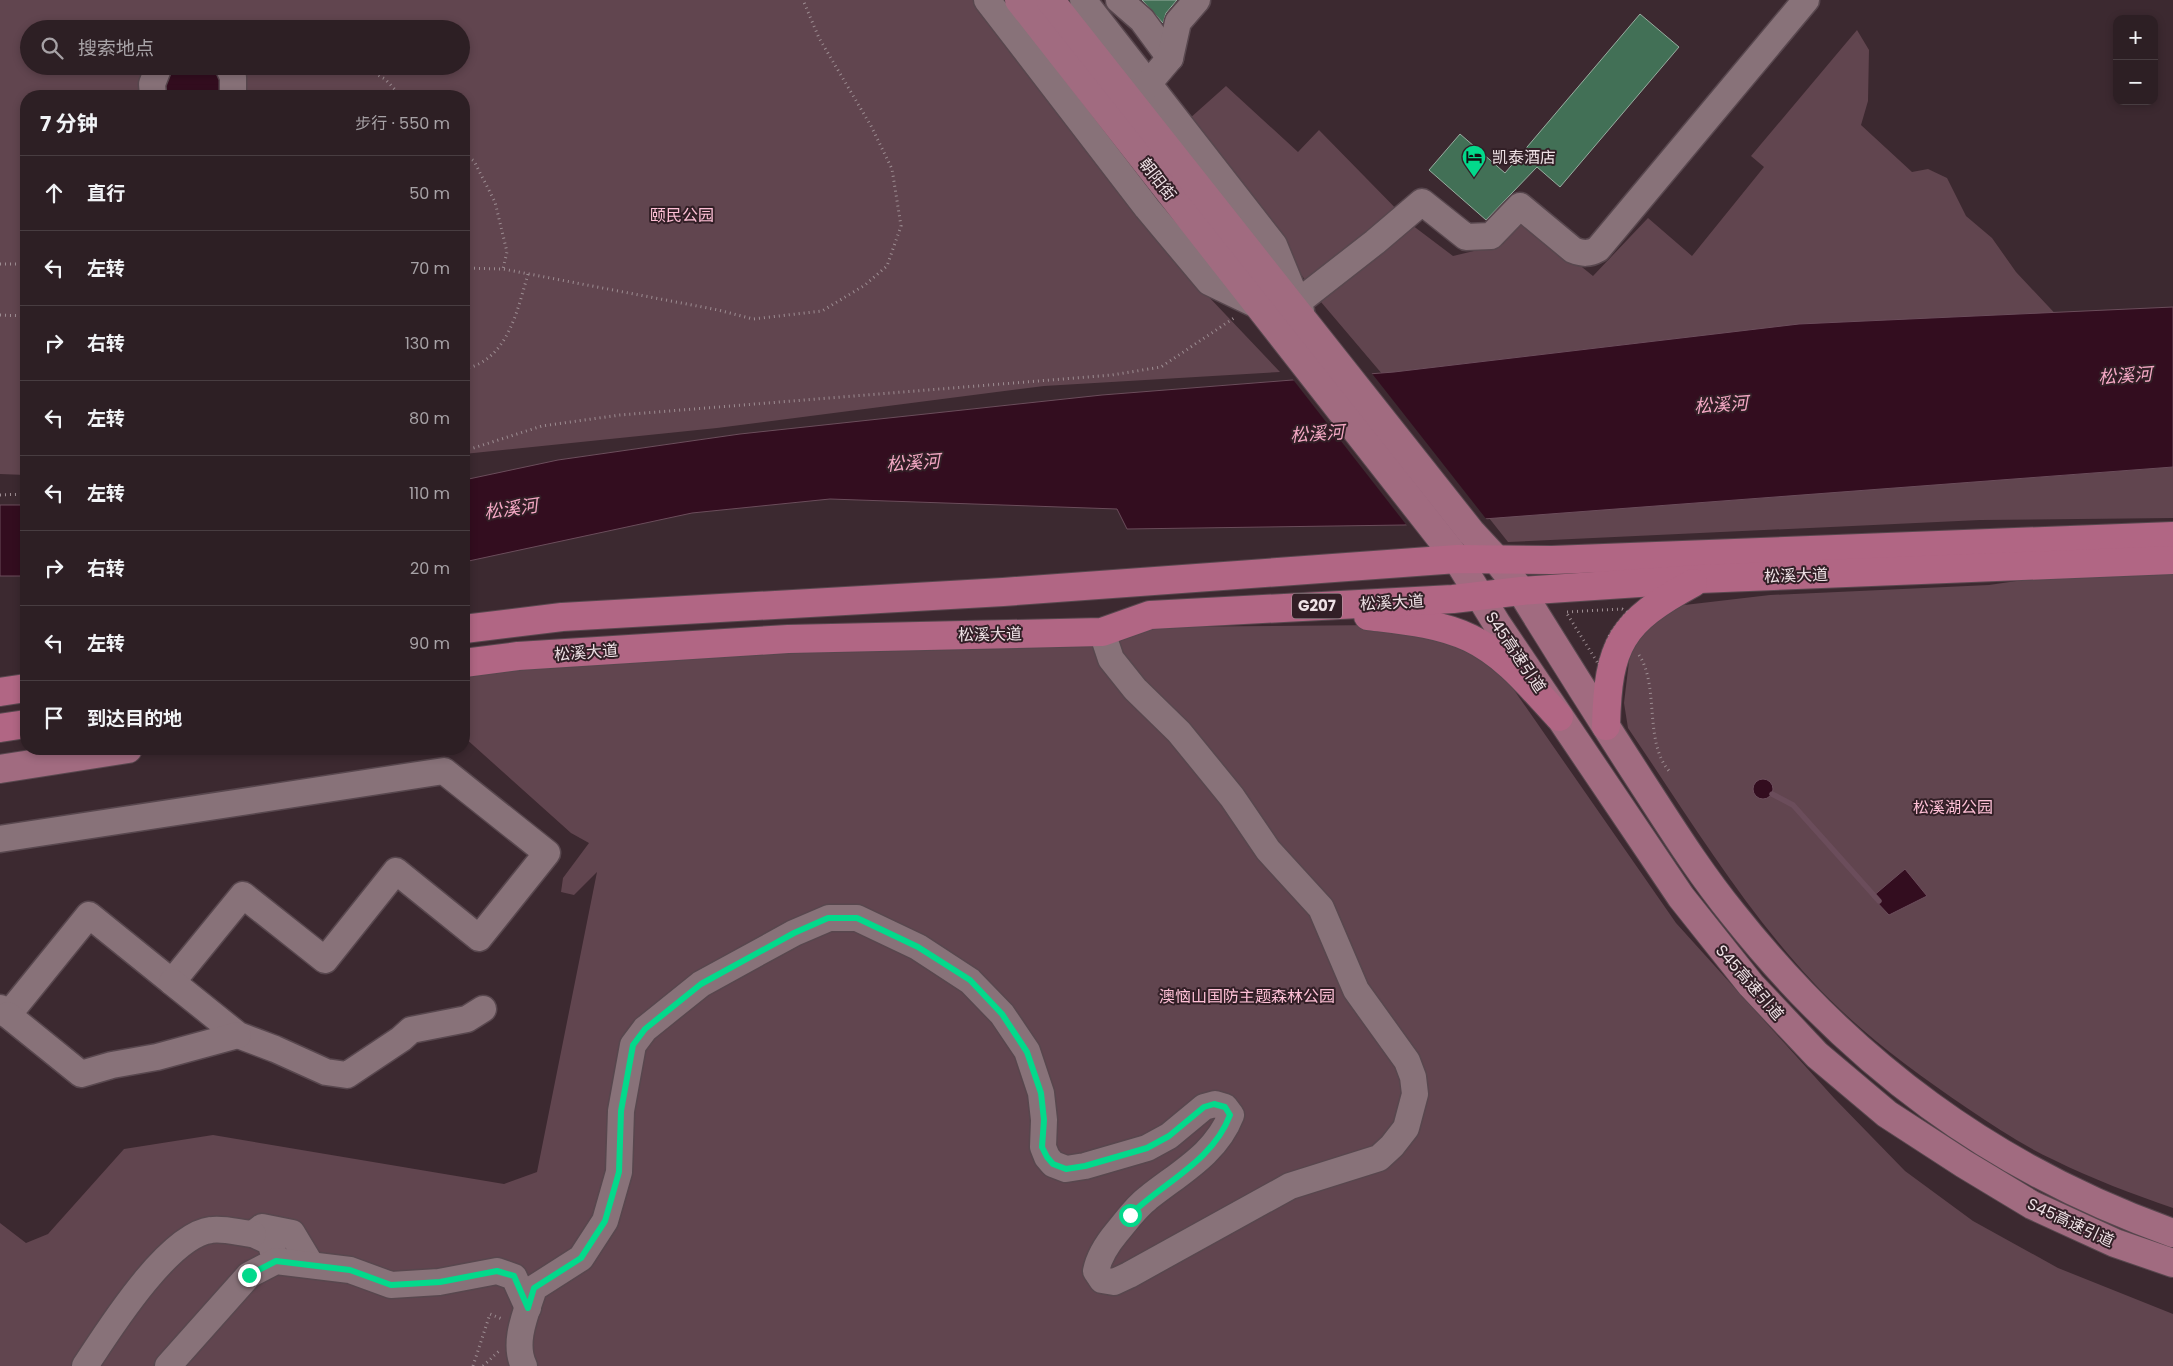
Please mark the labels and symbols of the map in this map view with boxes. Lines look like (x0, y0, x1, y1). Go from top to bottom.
hotel icon: 凯泰酒店 (1461, 144, 1487, 178)
place label: 凯泰酒店 (1492, 146, 1556, 169)
street label: 朝阳街 (1134, 153, 1181, 205)
park label: 颐民公园 (650, 204, 714, 227)
water label: 松溪河 (2097, 361, 2156, 390)
water label: 松溪河 (1693, 390, 1752, 419)
water label: 松溪河 (1289, 419, 1348, 448)
water label: 松溪河 (885, 448, 944, 477)
water label: 松溪河 (482, 492, 542, 525)
street label: 松溪大道 (1764, 563, 1828, 588)
street label: 松溪大道 (1359, 589, 1425, 616)
road number: G207 (1292, 594, 1342, 618)
street label: S45高速引道 (1480, 607, 1551, 697)
street label: 松溪大道 (958, 622, 1022, 647)
street label: 松溪大道 (553, 639, 619, 666)
park label: 松溪湖公园 (1913, 796, 1993, 819)
street label: S45高速引道 (1710, 939, 1789, 1025)
park label: 澳恼山国防主题森林公园 (1159, 985, 1335, 1008)
street label: S45高速引道 (2024, 1192, 2118, 1253)
route start (1119, 1204, 1142, 1227)
route end (238, 1264, 261, 1287)

